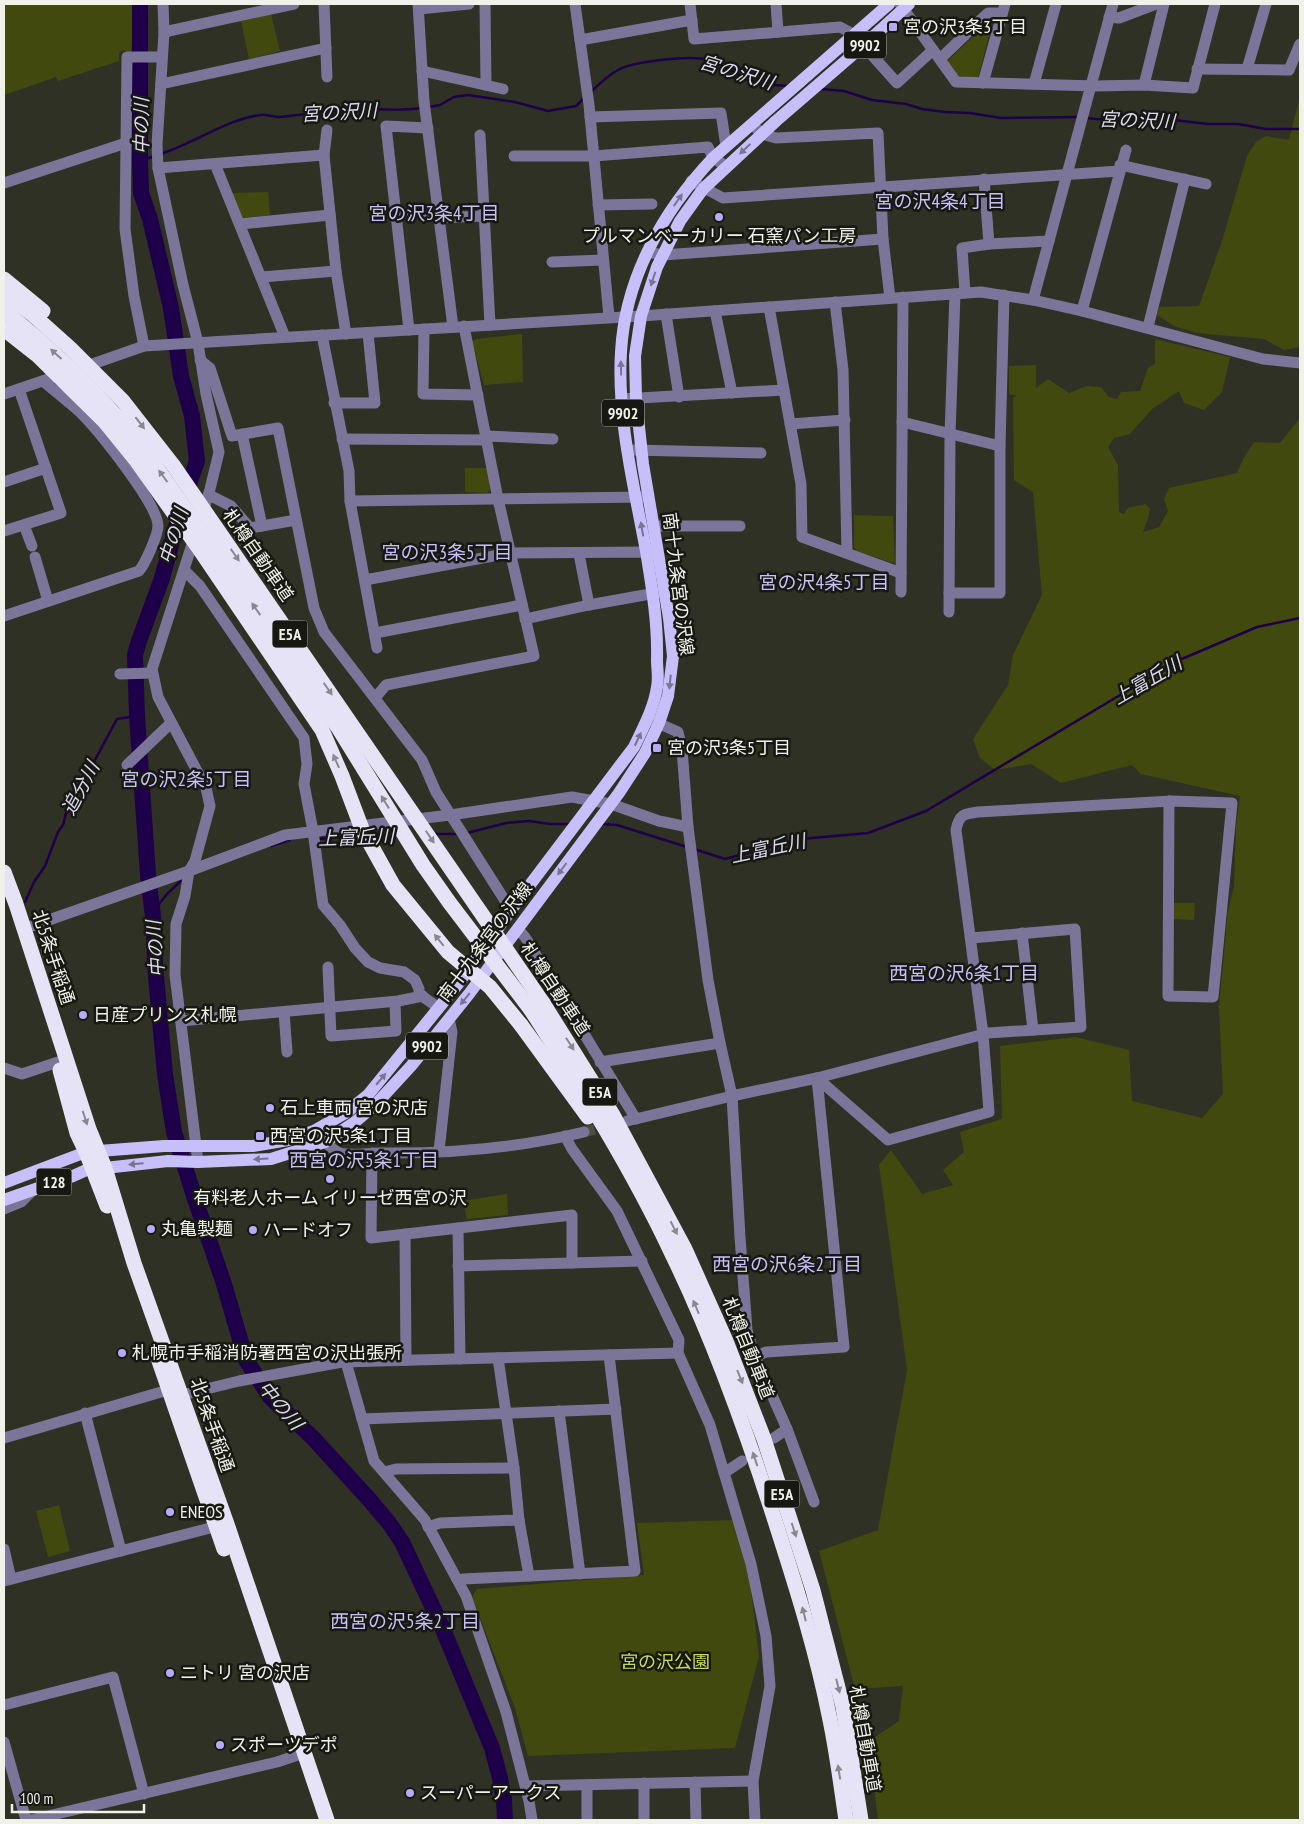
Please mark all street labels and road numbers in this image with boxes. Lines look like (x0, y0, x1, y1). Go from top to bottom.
road number: 9902 (844, 32, 886, 58)
road number: 9902 (602, 399, 644, 426)
street label: 札樽自動車道 (218, 504, 299, 606)
street label: 南十九条宮の沢線 (658, 511, 699, 657)
road number: E5A (272, 620, 308, 648)
street label: 南十九条宮の沢線 (432, 877, 537, 1006)
street label: 北5条手稲通 (27, 907, 80, 1007)
street label: 札樽自動車道 (516, 938, 595, 1040)
road number: 9902 (406, 1032, 448, 1060)
road number: E5A (582, 1078, 618, 1106)
road number: 128 (36, 1168, 72, 1196)
street label: 札樽自動車道 (718, 1293, 779, 1402)
street label: 北5条手稲通 (186, 1375, 239, 1475)
road number: E5A (764, 1480, 800, 1508)
street label: 札樽自動車道 (845, 1684, 886, 1794)

